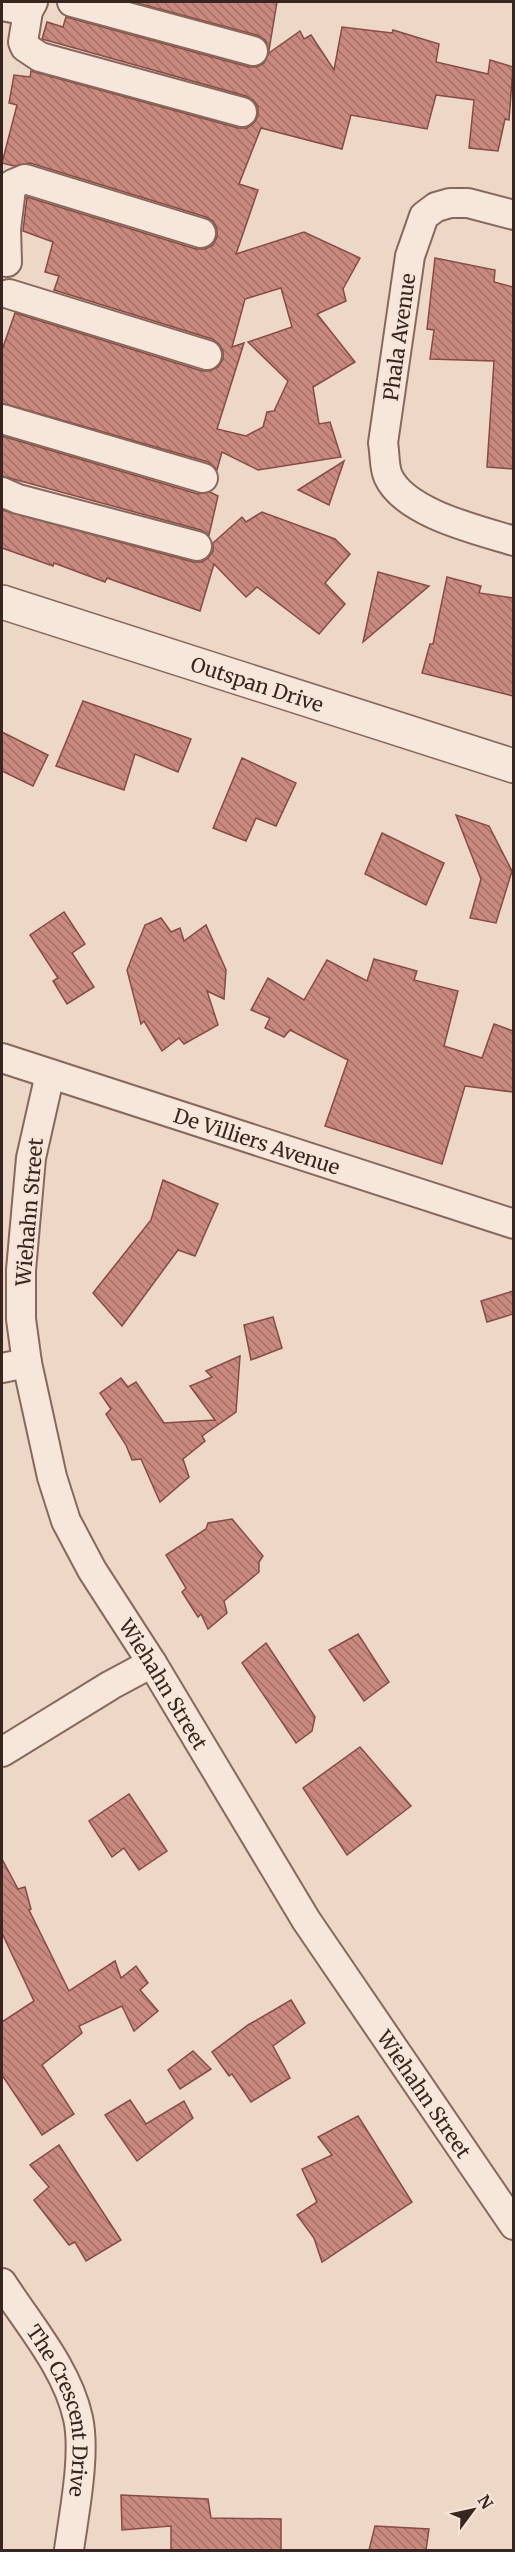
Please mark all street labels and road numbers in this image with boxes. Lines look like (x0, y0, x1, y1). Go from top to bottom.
street label: Phala Avenue (378, 272, 420, 402)
street label: Outspan Drive (188, 651, 327, 717)
street label: De Villiers Avenue (171, 1102, 343, 1179)
street label: Wiehahn Street (10, 1137, 48, 1288)
street label: Wiehahn Street (114, 1613, 213, 1754)
street label: Wiehahn Street (372, 2024, 477, 2163)
street label: The Crescent Drive (22, 2320, 93, 2498)

